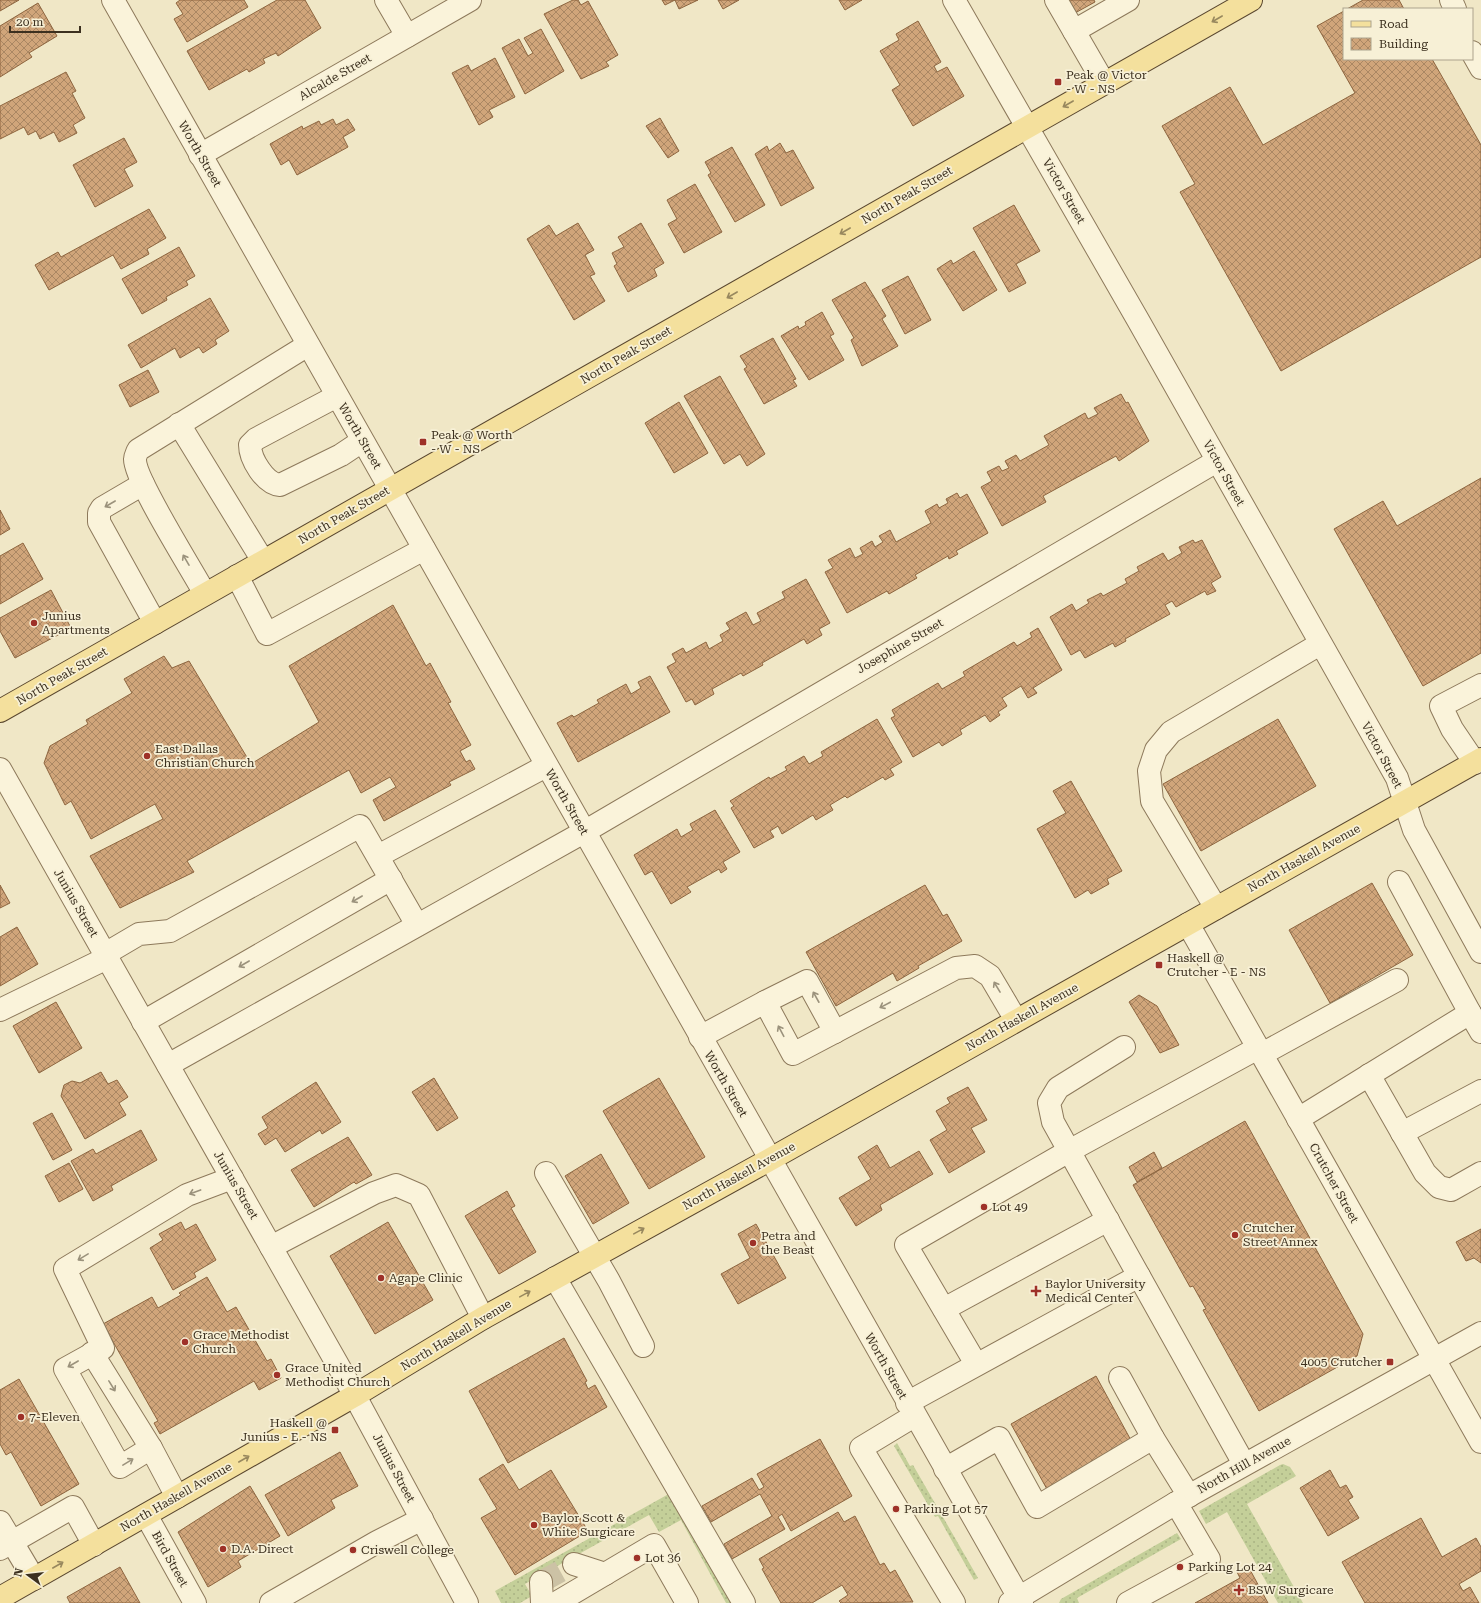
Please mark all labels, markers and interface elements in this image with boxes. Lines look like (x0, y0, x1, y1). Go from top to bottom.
scale bar (10, 8, 80, 34)
legend (1343, 8, 1473, 60)
text: 20 m (16, 15, 43, 29)
one-way arrow (1212, 16, 1224, 24)
text: Road (1379, 17, 1409, 31)
text: Building (1379, 37, 1428, 51)
street label: Alcalde Street (296, 50, 374, 103)
place label: Peak @ Victor - W - NS (1066, 68, 1147, 96)
marker: Peak @ Victor - W - NS (1053, 77, 1063, 87)
one-way arrow (1062, 101, 1074, 109)
street label: Worth Street (175, 119, 225, 190)
street label: Victor Street (1040, 156, 1089, 227)
street label: North Peak Street (859, 163, 955, 227)
one-way arrow (839, 227, 851, 235)
one-way arrow (726, 291, 738, 299)
street label: North Peak Street (578, 323, 674, 387)
street label: Worth Street (335, 401, 385, 472)
place label: Peak @ Worth - W - NS (431, 428, 513, 456)
marker: Peak @ Worth - W - NS (418, 437, 428, 447)
street label: Victor Street (1200, 438, 1248, 509)
street label: North Peak Street (296, 483, 392, 547)
one-way arrow (104, 500, 116, 508)
one-way arrow (182, 554, 190, 566)
place label: Junius Apartments (42, 609, 110, 637)
street label: Josephine Street (854, 615, 946, 676)
marker: Junius Apartments (29, 618, 39, 628)
street label: North Peak Street (14, 644, 110, 708)
street label: Victor Street (1359, 719, 1406, 791)
place label: East Dallas Christian Church (155, 742, 255, 770)
marker: East Dallas Christian Church (142, 751, 152, 761)
street label: Worth Street (542, 767, 592, 838)
street label: North Haskell Avenue (1245, 821, 1363, 895)
street label: Junius Street (51, 866, 101, 940)
one-way arrow (351, 895, 363, 903)
place label: Haskell @ Crutcher - E - NS (1167, 951, 1266, 979)
one-way arrow (238, 960, 250, 968)
marker: Haskell @ Crutcher - E - NS (1154, 960, 1164, 970)
street label: North Haskell Avenue (963, 980, 1081, 1054)
one-way arrow (992, 981, 1000, 993)
one-way arrow (811, 992, 819, 1004)
one-way arrow (879, 1002, 891, 1009)
one-way arrow (777, 1025, 784, 1037)
street label: Worth Street (701, 1049, 751, 1120)
street label: North Haskell Avenue (680, 1139, 798, 1213)
street label: Crutcher Street (1306, 1141, 1362, 1226)
street label: Junius Street (211, 1148, 261, 1222)
one-way arrow (190, 1188, 202, 1196)
place label: Lot 49 (992, 1200, 1028, 1214)
marker: Lot 49 (979, 1202, 989, 1212)
place label: Crutcher Street Annex (1243, 1221, 1318, 1249)
one-way arrow (633, 1227, 645, 1234)
place label: Petra and the Beast (761, 1229, 816, 1257)
marker: Crutcher Street Annex (1230, 1230, 1240, 1240)
marker: Petra and the Beast (748, 1238, 758, 1248)
one-way arrow (77, 1254, 89, 1262)
place label: Agape Clinic (389, 1271, 463, 1285)
marker: Agape Clinic (376, 1273, 386, 1283)
place label: Baylor University Medical Center (1045, 1277, 1147, 1305)
marker: Baylor University Medical Center (1030, 1285, 1042, 1297)
one-way arrow (519, 1290, 531, 1298)
street label: North Haskell Avenue (398, 1296, 514, 1374)
place label: Grace Methodist Church (193, 1328, 290, 1356)
street label: Worth Street (862, 1330, 910, 1402)
marker: Grace Methodist Church (180, 1337, 190, 1347)
place label: 4005 Crutcher (1301, 1355, 1382, 1369)
marker: 4005 Crutcher (1385, 1357, 1395, 1367)
one-way arrow (67, 1361, 79, 1369)
place label: Grace United Methodist Church (285, 1361, 391, 1389)
marker: Grace United Methodist Church (272, 1370, 282, 1380)
one-way arrow (108, 1380, 116, 1391)
place label: 7-Eleven (29, 1410, 80, 1424)
marker: 7-Eleven (16, 1412, 26, 1422)
place label: Haskell @ Junius - E - NS (241, 1416, 327, 1444)
marker: Haskell @ Junius - E - NS (330, 1425, 340, 1435)
street label: Junius Street (370, 1431, 418, 1505)
street label: North Hill Avenue (1195, 1433, 1293, 1496)
one-way arrow (238, 1454, 250, 1462)
one-way arrow (122, 1457, 134, 1465)
street label: North Haskell Avenue (118, 1459, 235, 1535)
place label: Parking Lot 57 (904, 1502, 988, 1516)
marker: Parking Lot 57 (891, 1504, 901, 1514)
place label: Baylor Scott & White Surgicare (542, 1511, 635, 1539)
marker: Baylor Scott & White Surgicare (529, 1520, 539, 1530)
street label: Bird Street (149, 1529, 191, 1590)
place label: D.A. Direct (231, 1542, 294, 1556)
place label: Criswell College (361, 1543, 454, 1557)
marker: D.A. Direct (218, 1544, 228, 1554)
marker: Criswell College (348, 1545, 358, 1555)
place label: Lot 36 (645, 1551, 681, 1565)
marker: Lot 36 (632, 1553, 642, 1563)
north arrow (8, 1555, 48, 1595)
place label: Parking Lot 24 (1188, 1560, 1272, 1574)
one-way arrow (52, 1561, 64, 1569)
marker: Parking Lot 24 (1175, 1562, 1185, 1572)
text: N (11, 1566, 26, 1578)
place label: BSW Surgicare (1248, 1583, 1334, 1597)
marker: BSW Surgicare (1233, 1584, 1245, 1596)

